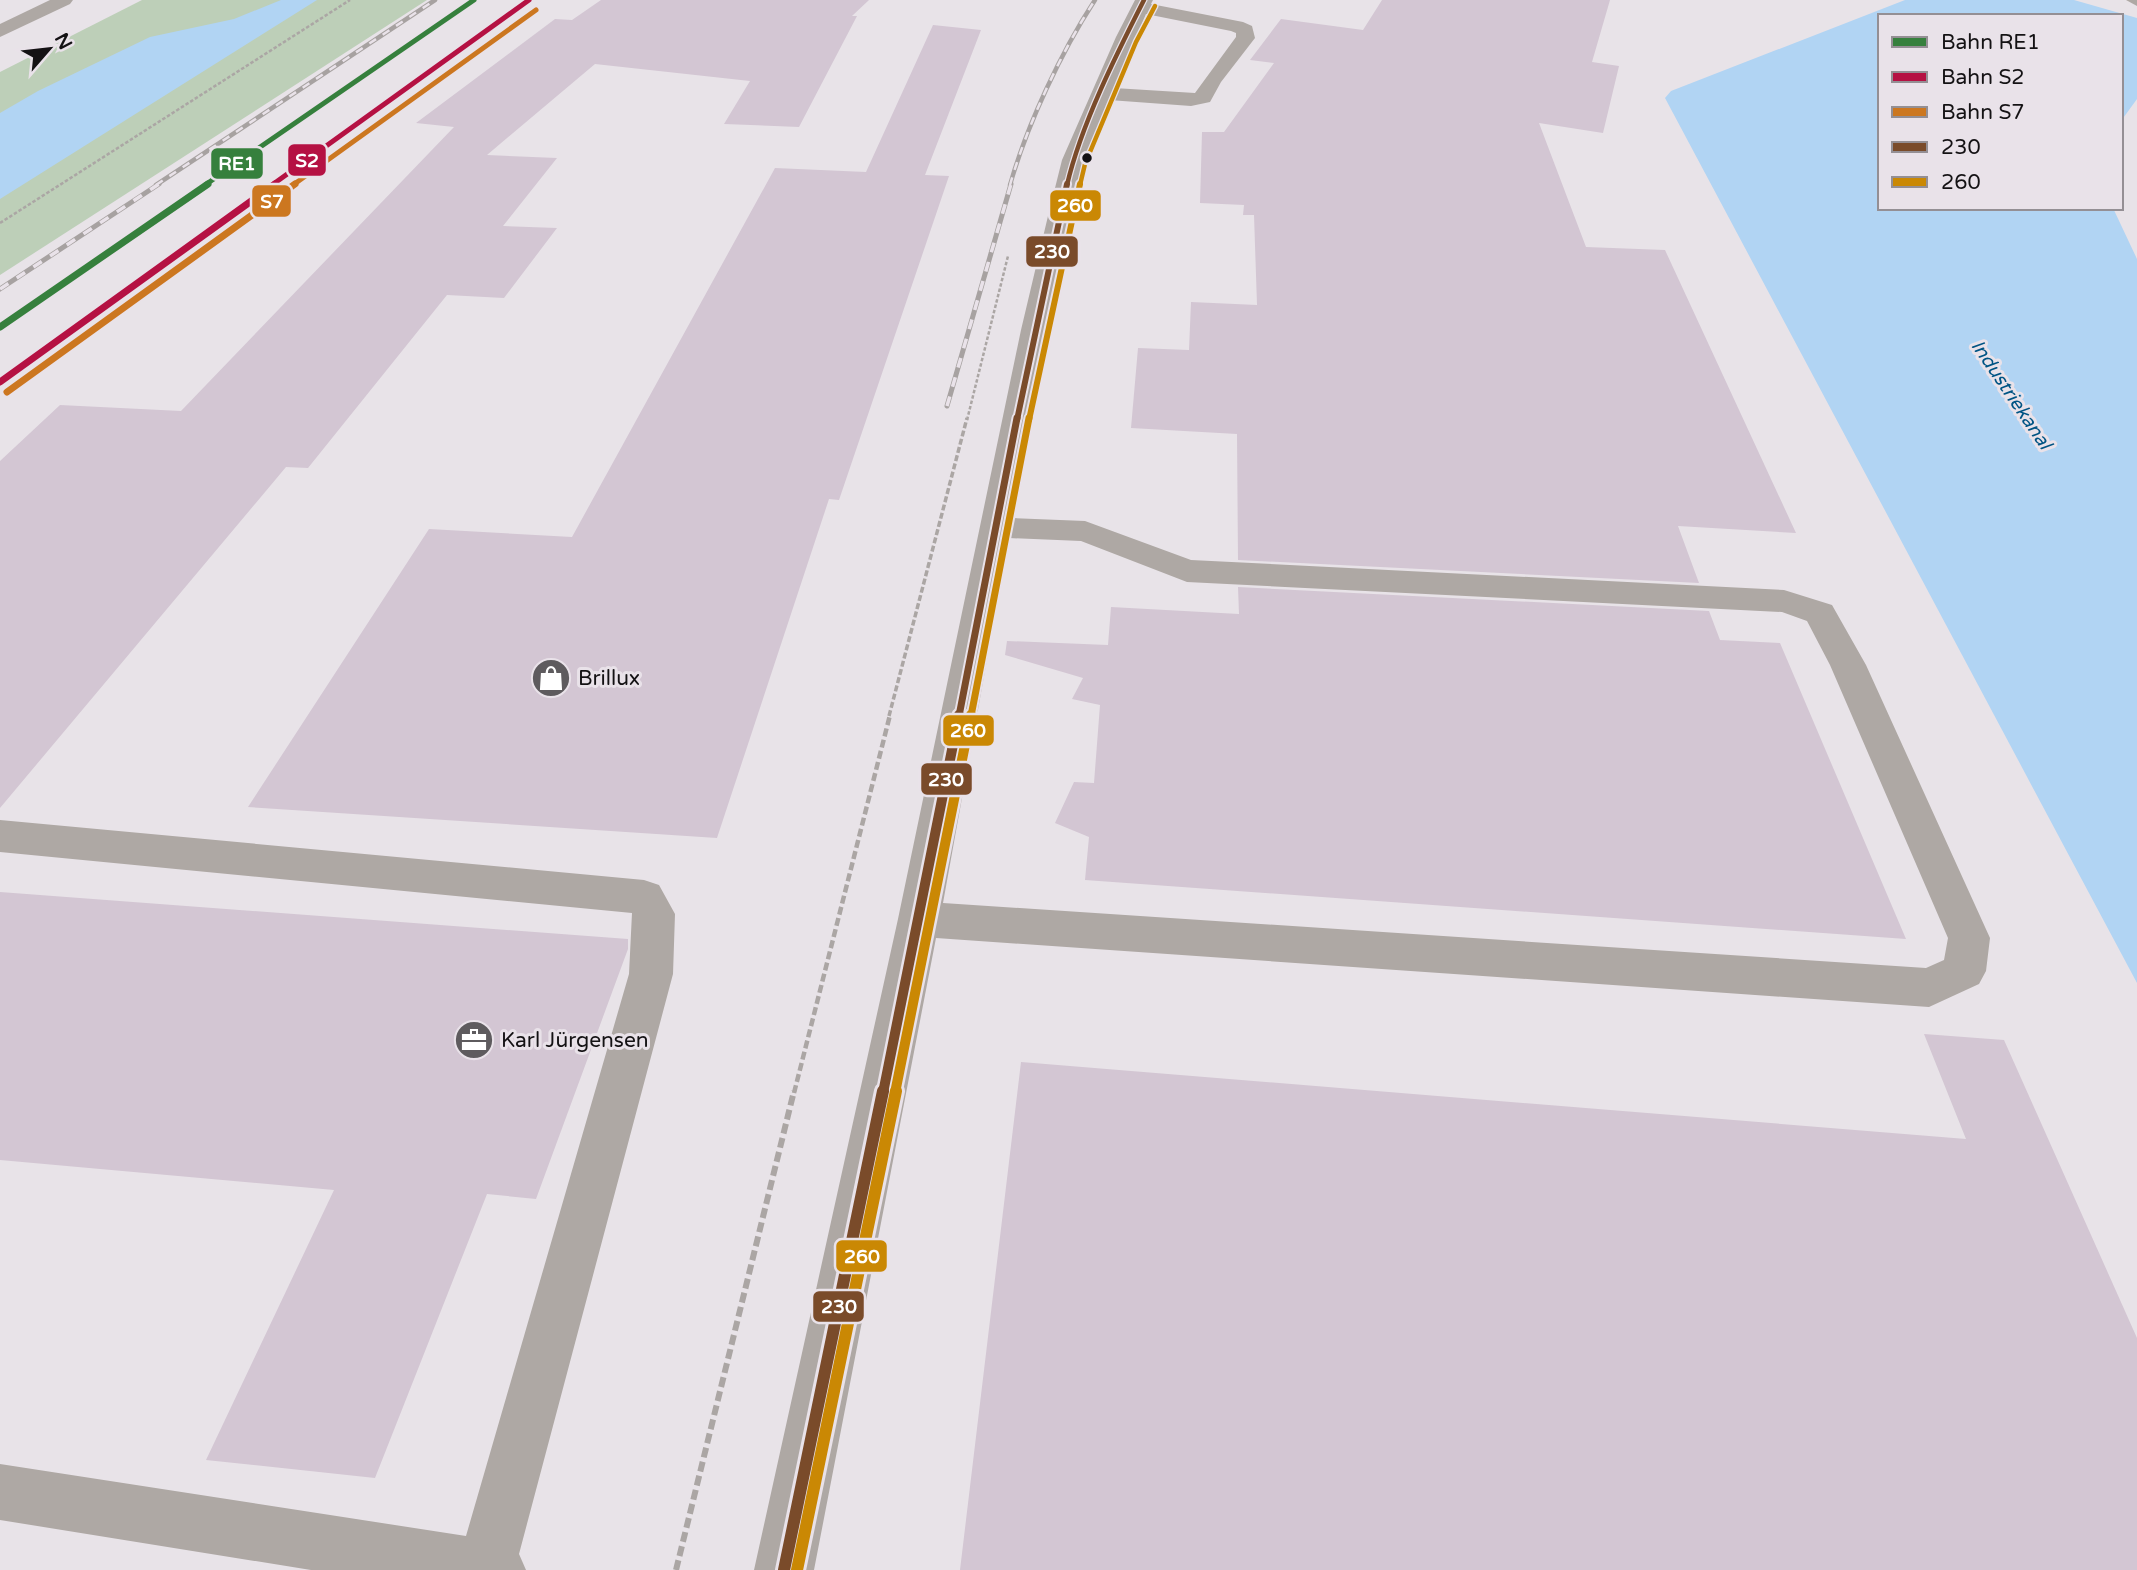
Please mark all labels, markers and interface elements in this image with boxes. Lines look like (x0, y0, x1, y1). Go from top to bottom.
north arrow (14, 14, 84, 84)
legend (1878, 14, 2123, 210)
text: N (50, 30, 76, 53)
text: Bahn RE1 (1941, 30, 2040, 55)
text: Bahn S2 (1941, 65, 2025, 90)
text: Bahn S7 (1941, 100, 2025, 125)
text: 230 (1941, 135, 1981, 160)
line badge: S2 (287, 143, 327, 177)
line badge: RE1 (210, 147, 264, 180)
text: S2 (295, 150, 319, 172)
unlabelled marker (1080, 151, 1094, 165)
text: RE1 (218, 153, 256, 175)
text: 260 (1941, 170, 1981, 195)
line badge: S7 (251, 184, 292, 218)
line badge: 260 (1049, 189, 1102, 222)
text: S7 (260, 191, 284, 213)
text: 260 (1057, 195, 1093, 217)
line badge: 230 (1025, 235, 1079, 268)
text: 230 (1034, 241, 1070, 263)
water label: Industriekanal (1966, 336, 2057, 455)
shop icon: Brillux (530, 657, 572, 699)
place label: Brillux (578, 666, 640, 691)
line badge: 260 (942, 714, 995, 747)
text: 260 (950, 720, 986, 742)
line badge: 230 (920, 762, 973, 796)
text: 230 (928, 769, 964, 791)
office icon: Karl Jürgensen (453, 1019, 495, 1061)
place label: Karl Jürgensen (501, 1028, 649, 1053)
line badge: 260 (835, 1239, 888, 1273)
text: 260 (844, 1246, 880, 1268)
line badge: 230 (812, 1290, 865, 1323)
text: 230 (821, 1296, 857, 1318)

